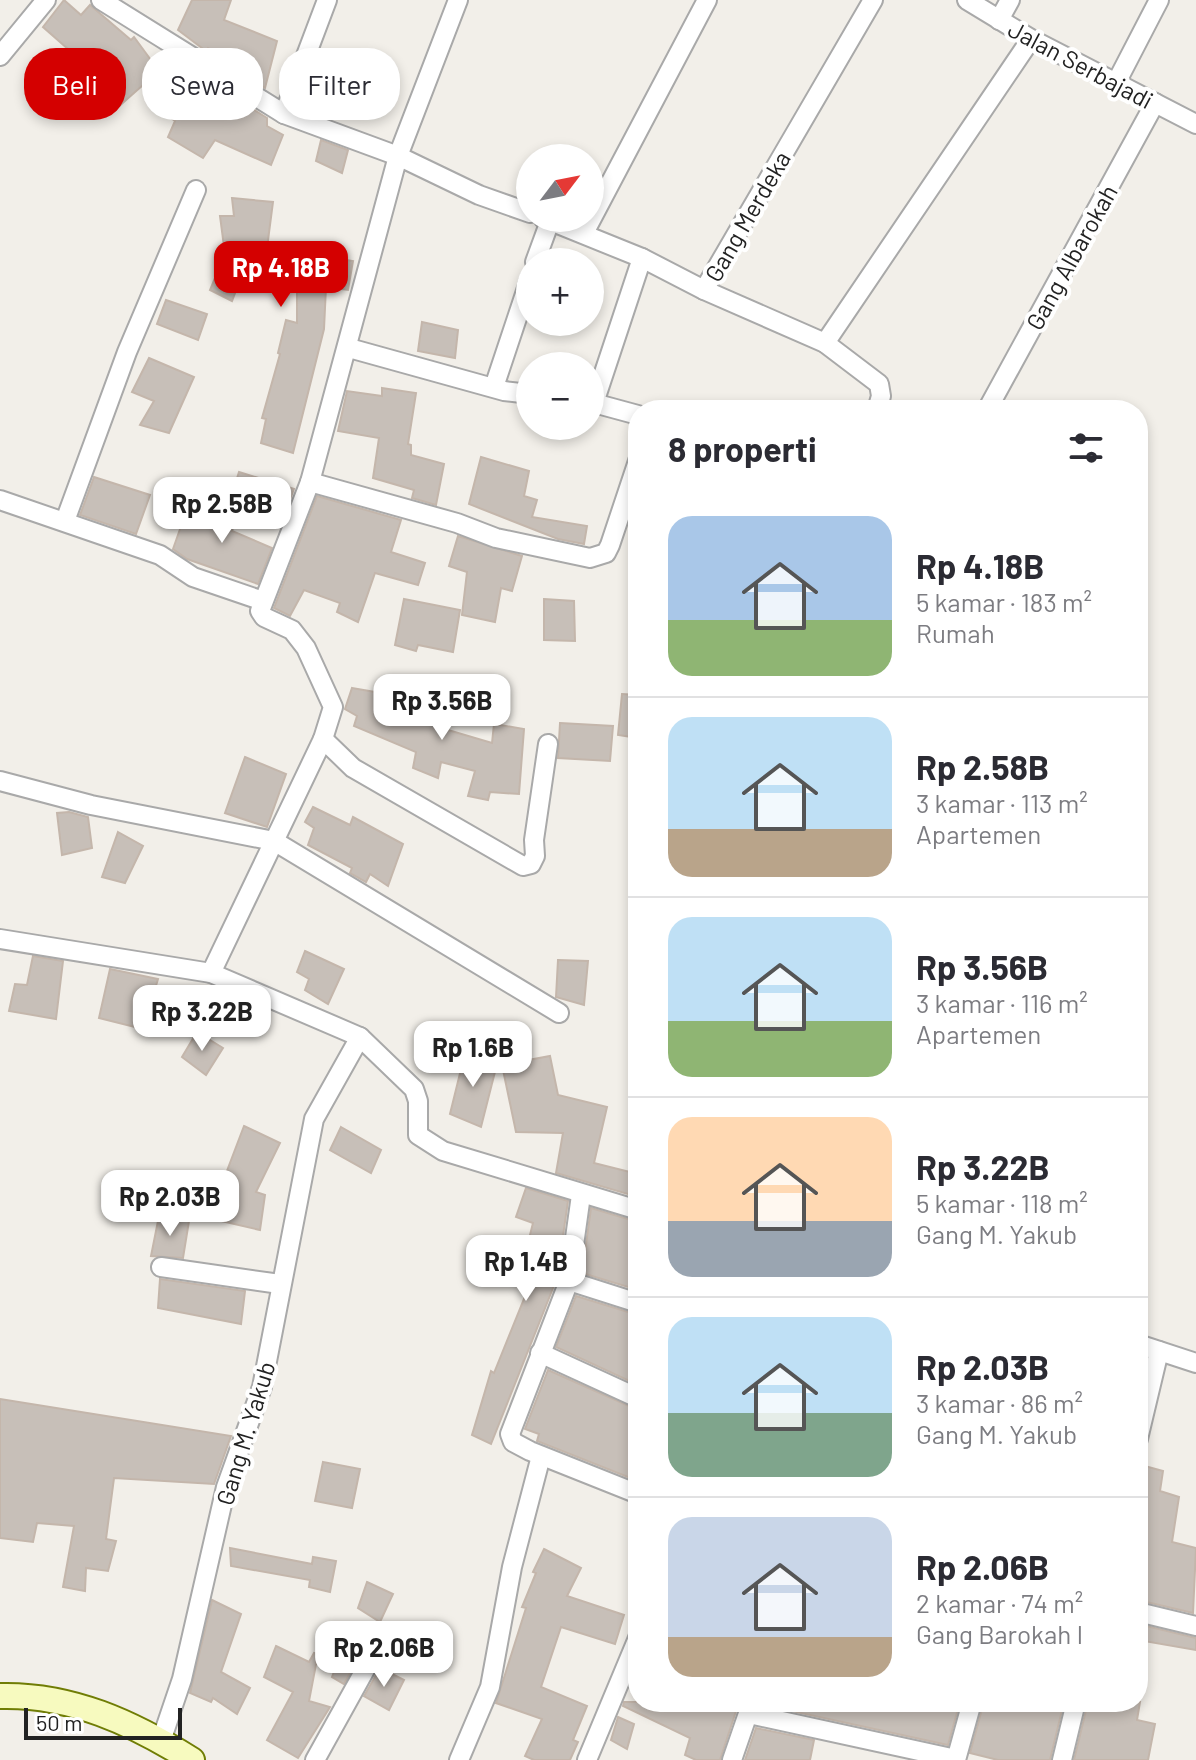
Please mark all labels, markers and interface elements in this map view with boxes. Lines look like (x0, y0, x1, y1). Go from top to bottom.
street label: Jalan Serbajadi (1004, 14, 1158, 114)
chip: Beli (24, 48, 126, 120)
chip: Sewa (142, 48, 263, 120)
chip: Filter (279, 48, 400, 120)
north arrow (516, 144, 604, 232)
map controls (516, 144, 604, 440)
street label: Gang Merdeka (698, 146, 796, 286)
street label: Gang Albarokah (1019, 179, 1123, 335)
pin: Rp 4.18B (198, 241, 364, 309)
button: + (516, 248, 604, 336)
text: Rp 4.18B (232, 251, 330, 282)
button: − (516, 352, 604, 440)
icon: filters (1064, 426, 1108, 470)
text: 8 properti (668, 428, 817, 469)
pin: Rp 2.58B (139, 477, 305, 545)
text: Rp 2.58B (171, 487, 273, 518)
text: Rp 4.18B (916, 545, 1044, 586)
icon: home (732, 548, 828, 644)
text: 5 kamar · 183 m² (916, 586, 1092, 617)
text: Rumah (916, 617, 995, 648)
pin: Rp 3.56B (359, 674, 525, 742)
text: Rp 3.56B (391, 684, 493, 715)
text: Rp 2.58B (916, 746, 1049, 787)
icon: home (732, 749, 828, 845)
text: 3 kamar · 113 m² (916, 787, 1088, 818)
text: Apartemen (916, 818, 1041, 849)
text: Rp 3.56B (916, 946, 1048, 987)
icon: home (732, 949, 828, 1045)
pin: Rp 3.22B (119, 985, 285, 1053)
text: 3 kamar · 116 m² (916, 987, 1088, 1018)
text: Rp 3.22B (151, 995, 253, 1026)
text: Apartemen (916, 1018, 1041, 1049)
pin: Rp 1.6B (399, 1021, 547, 1089)
text: Rp 1.6B (432, 1031, 514, 1062)
text: Rp 3.22B (916, 1146, 1050, 1187)
icon: home (732, 1149, 828, 1245)
pin: Rp 2.03B (87, 1170, 253, 1238)
text: Rp 2.03B (119, 1180, 221, 1211)
text: 5 kamar · 118 m² (916, 1187, 1088, 1218)
text: Gang M. Yakub (916, 1218, 1077, 1249)
pin: Rp 1.4B (452, 1235, 600, 1303)
text: Rp 1.4B (484, 1245, 568, 1276)
text: Rp 2.03B (916, 1346, 1049, 1387)
icon: home (732, 1349, 828, 1445)
street label: Gang M. Yakub (209, 1358, 281, 1508)
text: 3 kamar · 86 m² (916, 1387, 1083, 1418)
text: Gang M. Yakub (916, 1418, 1077, 1449)
text: Rp 2.06B (916, 1546, 1049, 1587)
icon: home (732, 1549, 828, 1645)
text: 2 kamar · 74 m² (916, 1587, 1083, 1618)
text: Gang Barokah I (916, 1618, 1083, 1649)
pin: Rp 2.06B (301, 1621, 467, 1689)
text: Rp 2.06B (333, 1631, 435, 1662)
scale bar (24, 1704, 182, 1740)
text: 50 m (36, 1709, 82, 1735)

